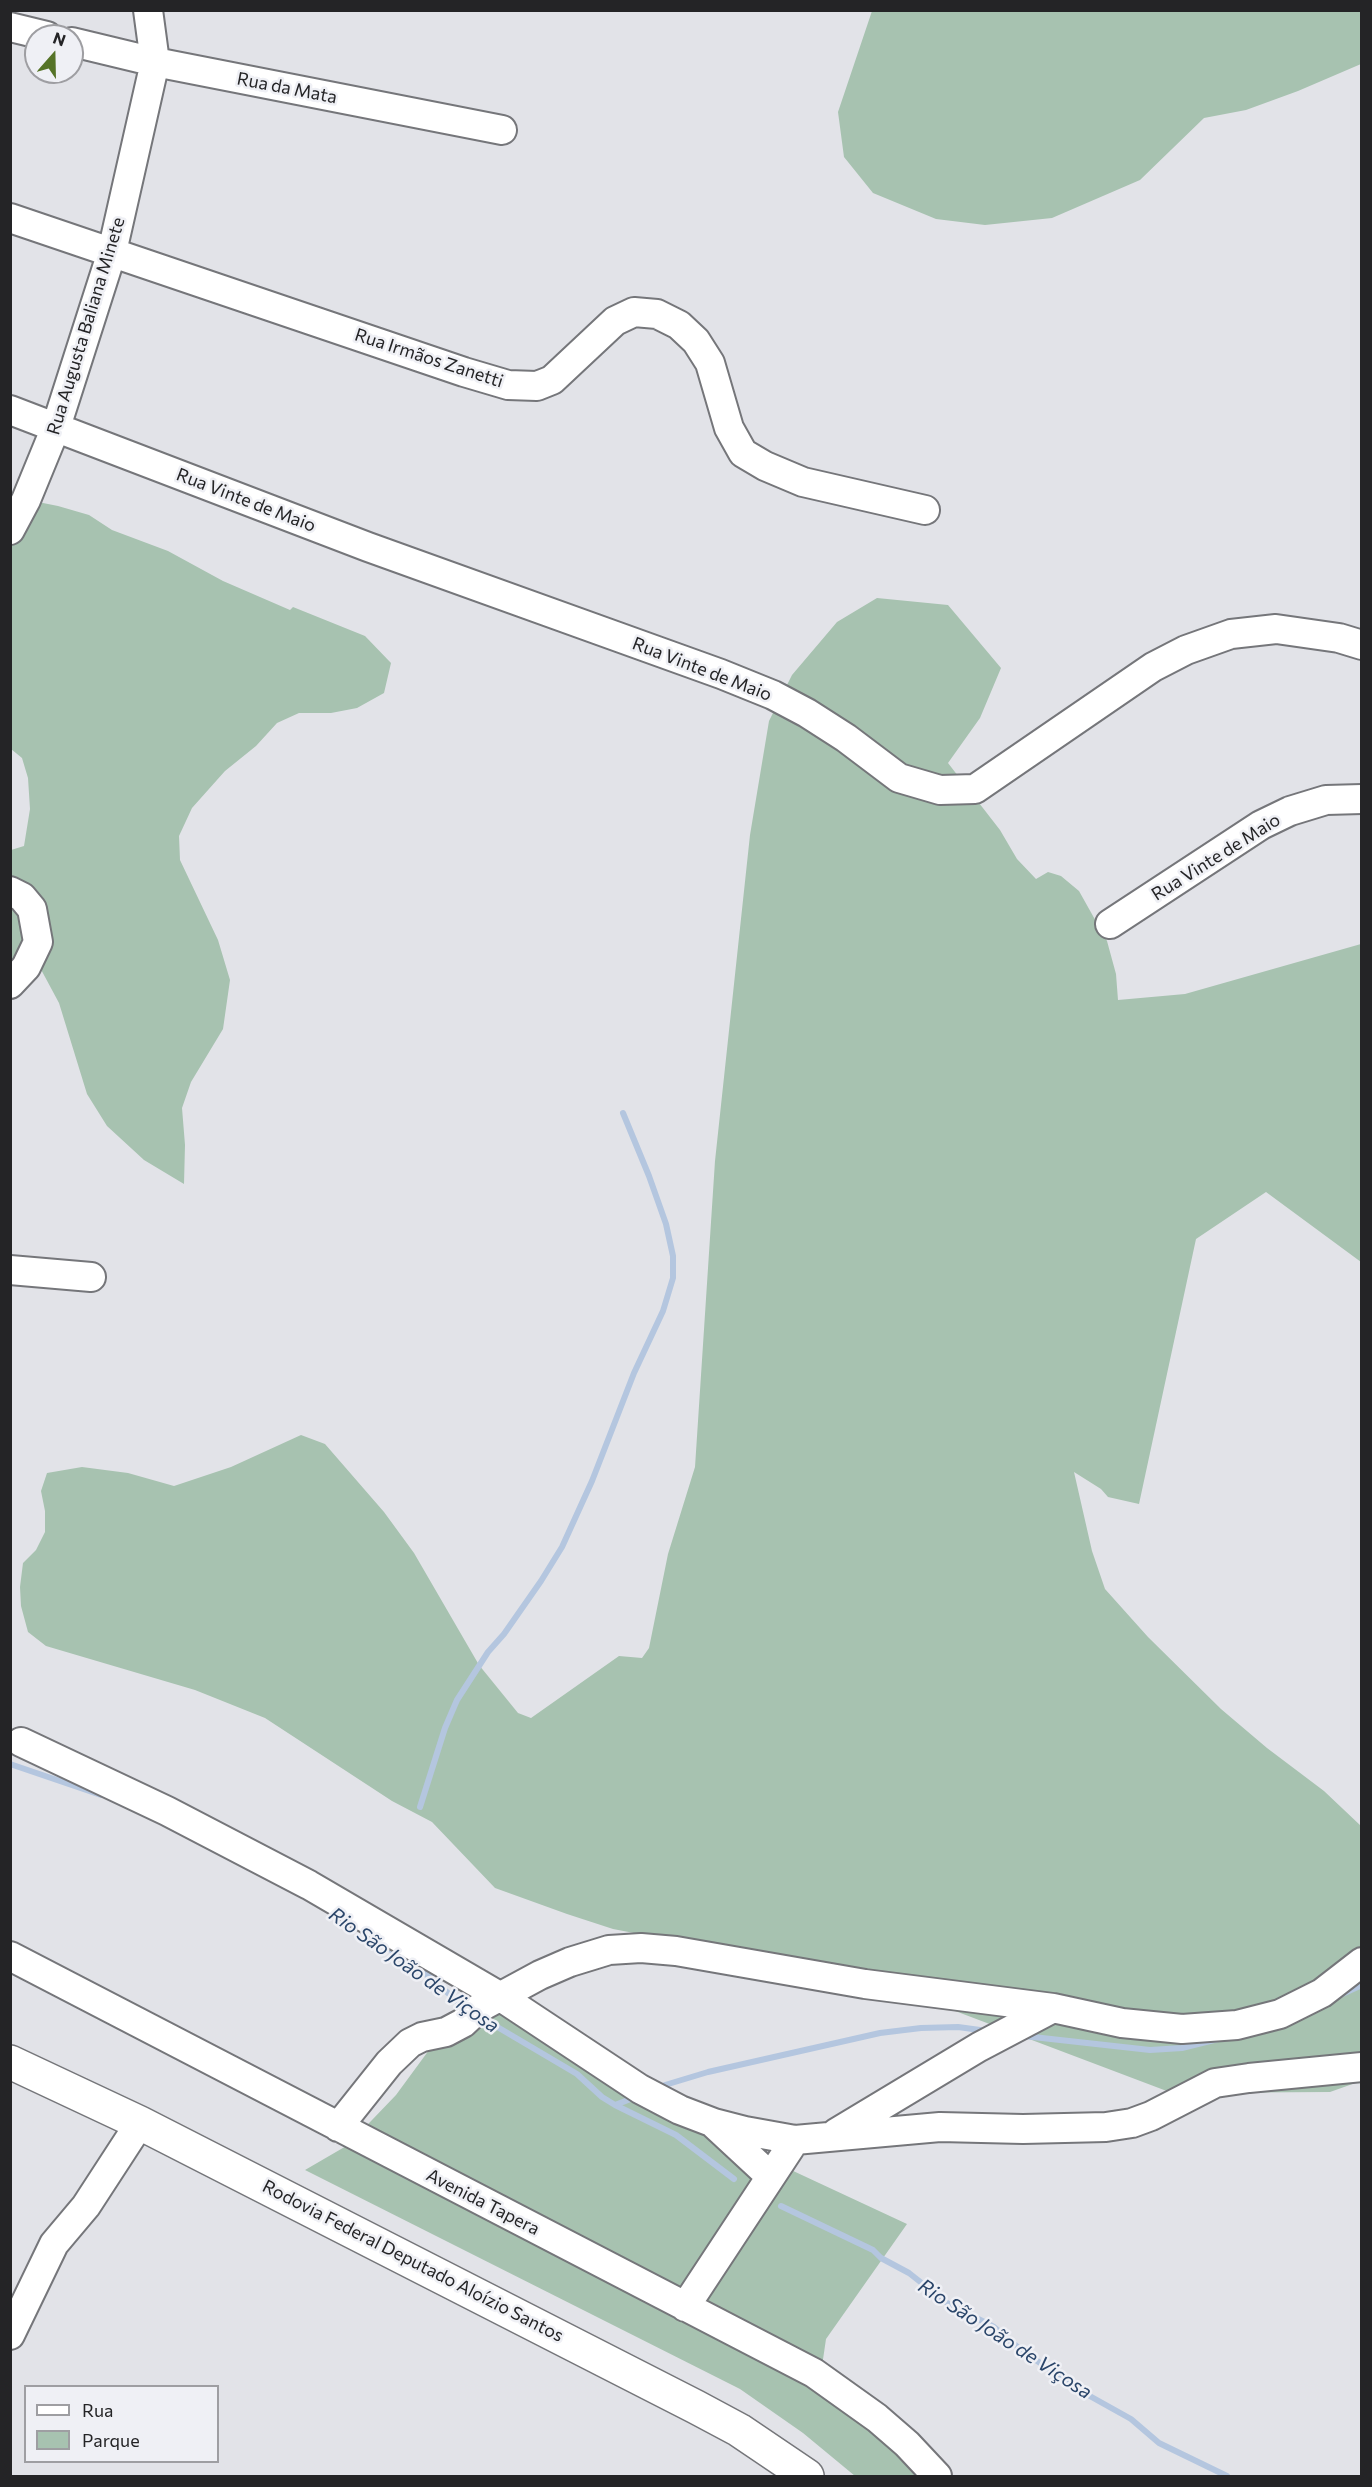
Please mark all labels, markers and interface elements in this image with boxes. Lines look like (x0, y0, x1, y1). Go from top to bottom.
north arrow (24, 24, 84, 84)
text: N (51, 28, 69, 49)
street label: Rua da Mata (235, 68, 339, 108)
street label: Rua Augusta Baliana Minete (43, 215, 129, 437)
street label: Rua Irmãos Zanetti (352, 324, 506, 392)
street label: Rua Vinte de Maio (173, 463, 319, 537)
street label: Rua Vinte de Maio (629, 632, 775, 706)
street label: Rua Vinte de Maio (1148, 809, 1284, 905)
water label: Rio São João de Viçosa (324, 1902, 504, 2038)
street label: Avenida Tapera (423, 2164, 543, 2240)
street label: Rodovia Federal Deputado Aloízio Santos (259, 2175, 567, 2347)
water label: Rio São João de Viçosa (914, 2274, 1096, 2404)
legend (24, 2385, 219, 2463)
text: Rua (82, 2399, 113, 2421)
text: Parque (82, 2429, 140, 2451)

